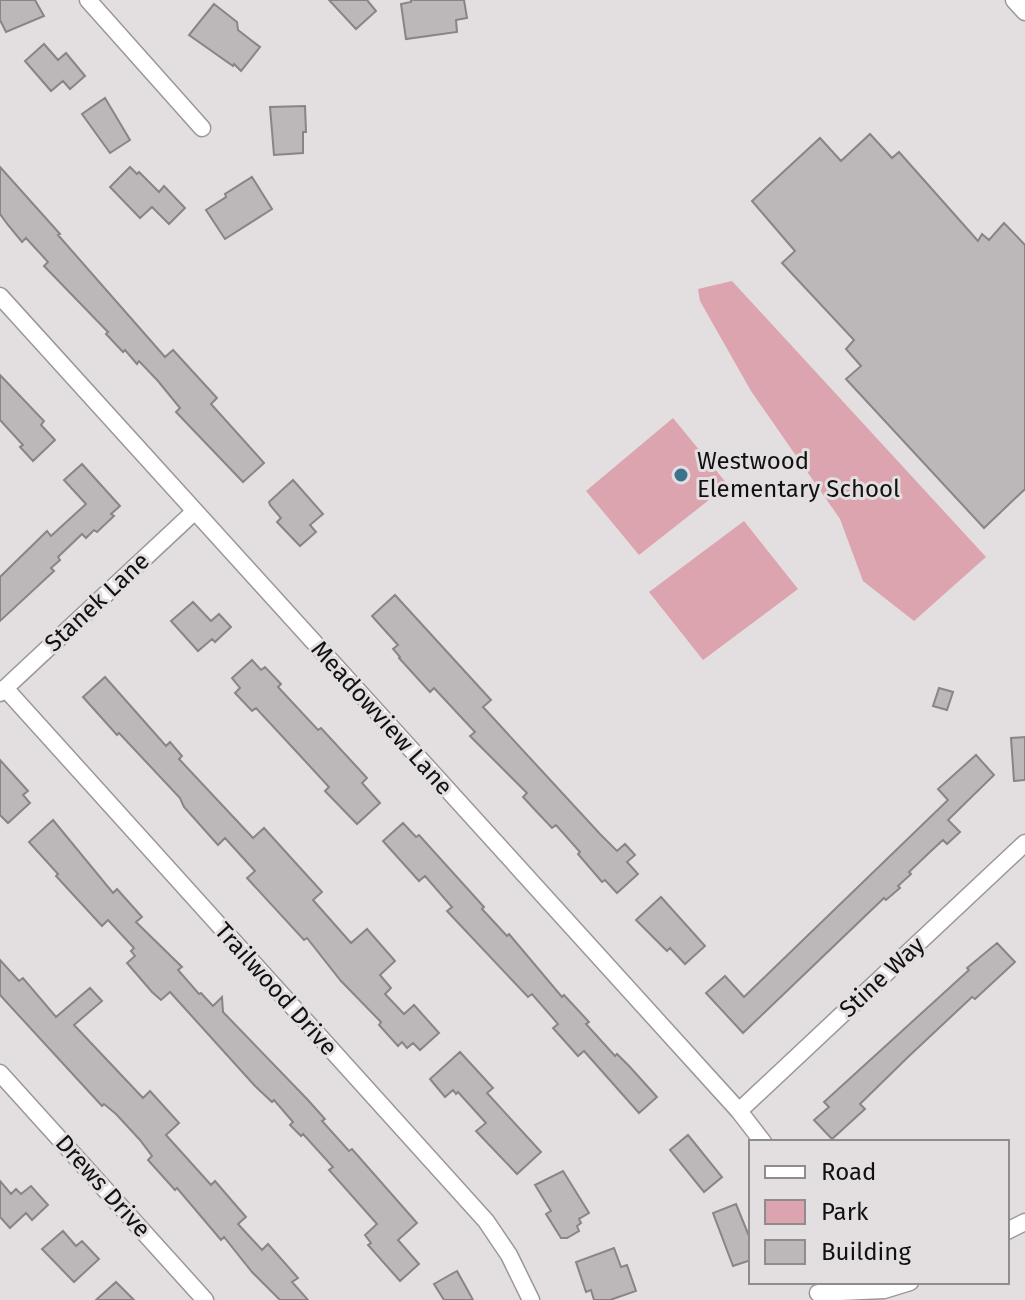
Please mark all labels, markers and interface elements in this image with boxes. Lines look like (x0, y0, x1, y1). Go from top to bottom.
place label: Westwood Elementary School (697, 447, 900, 503)
marker: Westwood Elementary School (672, 466, 690, 484)
street label: Stanek Lane (39, 547, 155, 657)
street label: Meadowview Lane (306, 635, 458, 801)
street label: Trailwood Drive (209, 917, 343, 1061)
street label: Stine Way (834, 931, 930, 1023)
street label: Drews Drive (50, 1129, 156, 1243)
legend (749, 1140, 1009, 1284)
text: Road (821, 1158, 876, 1186)
text: Park (821, 1198, 869, 1226)
text: Building (821, 1238, 911, 1266)

